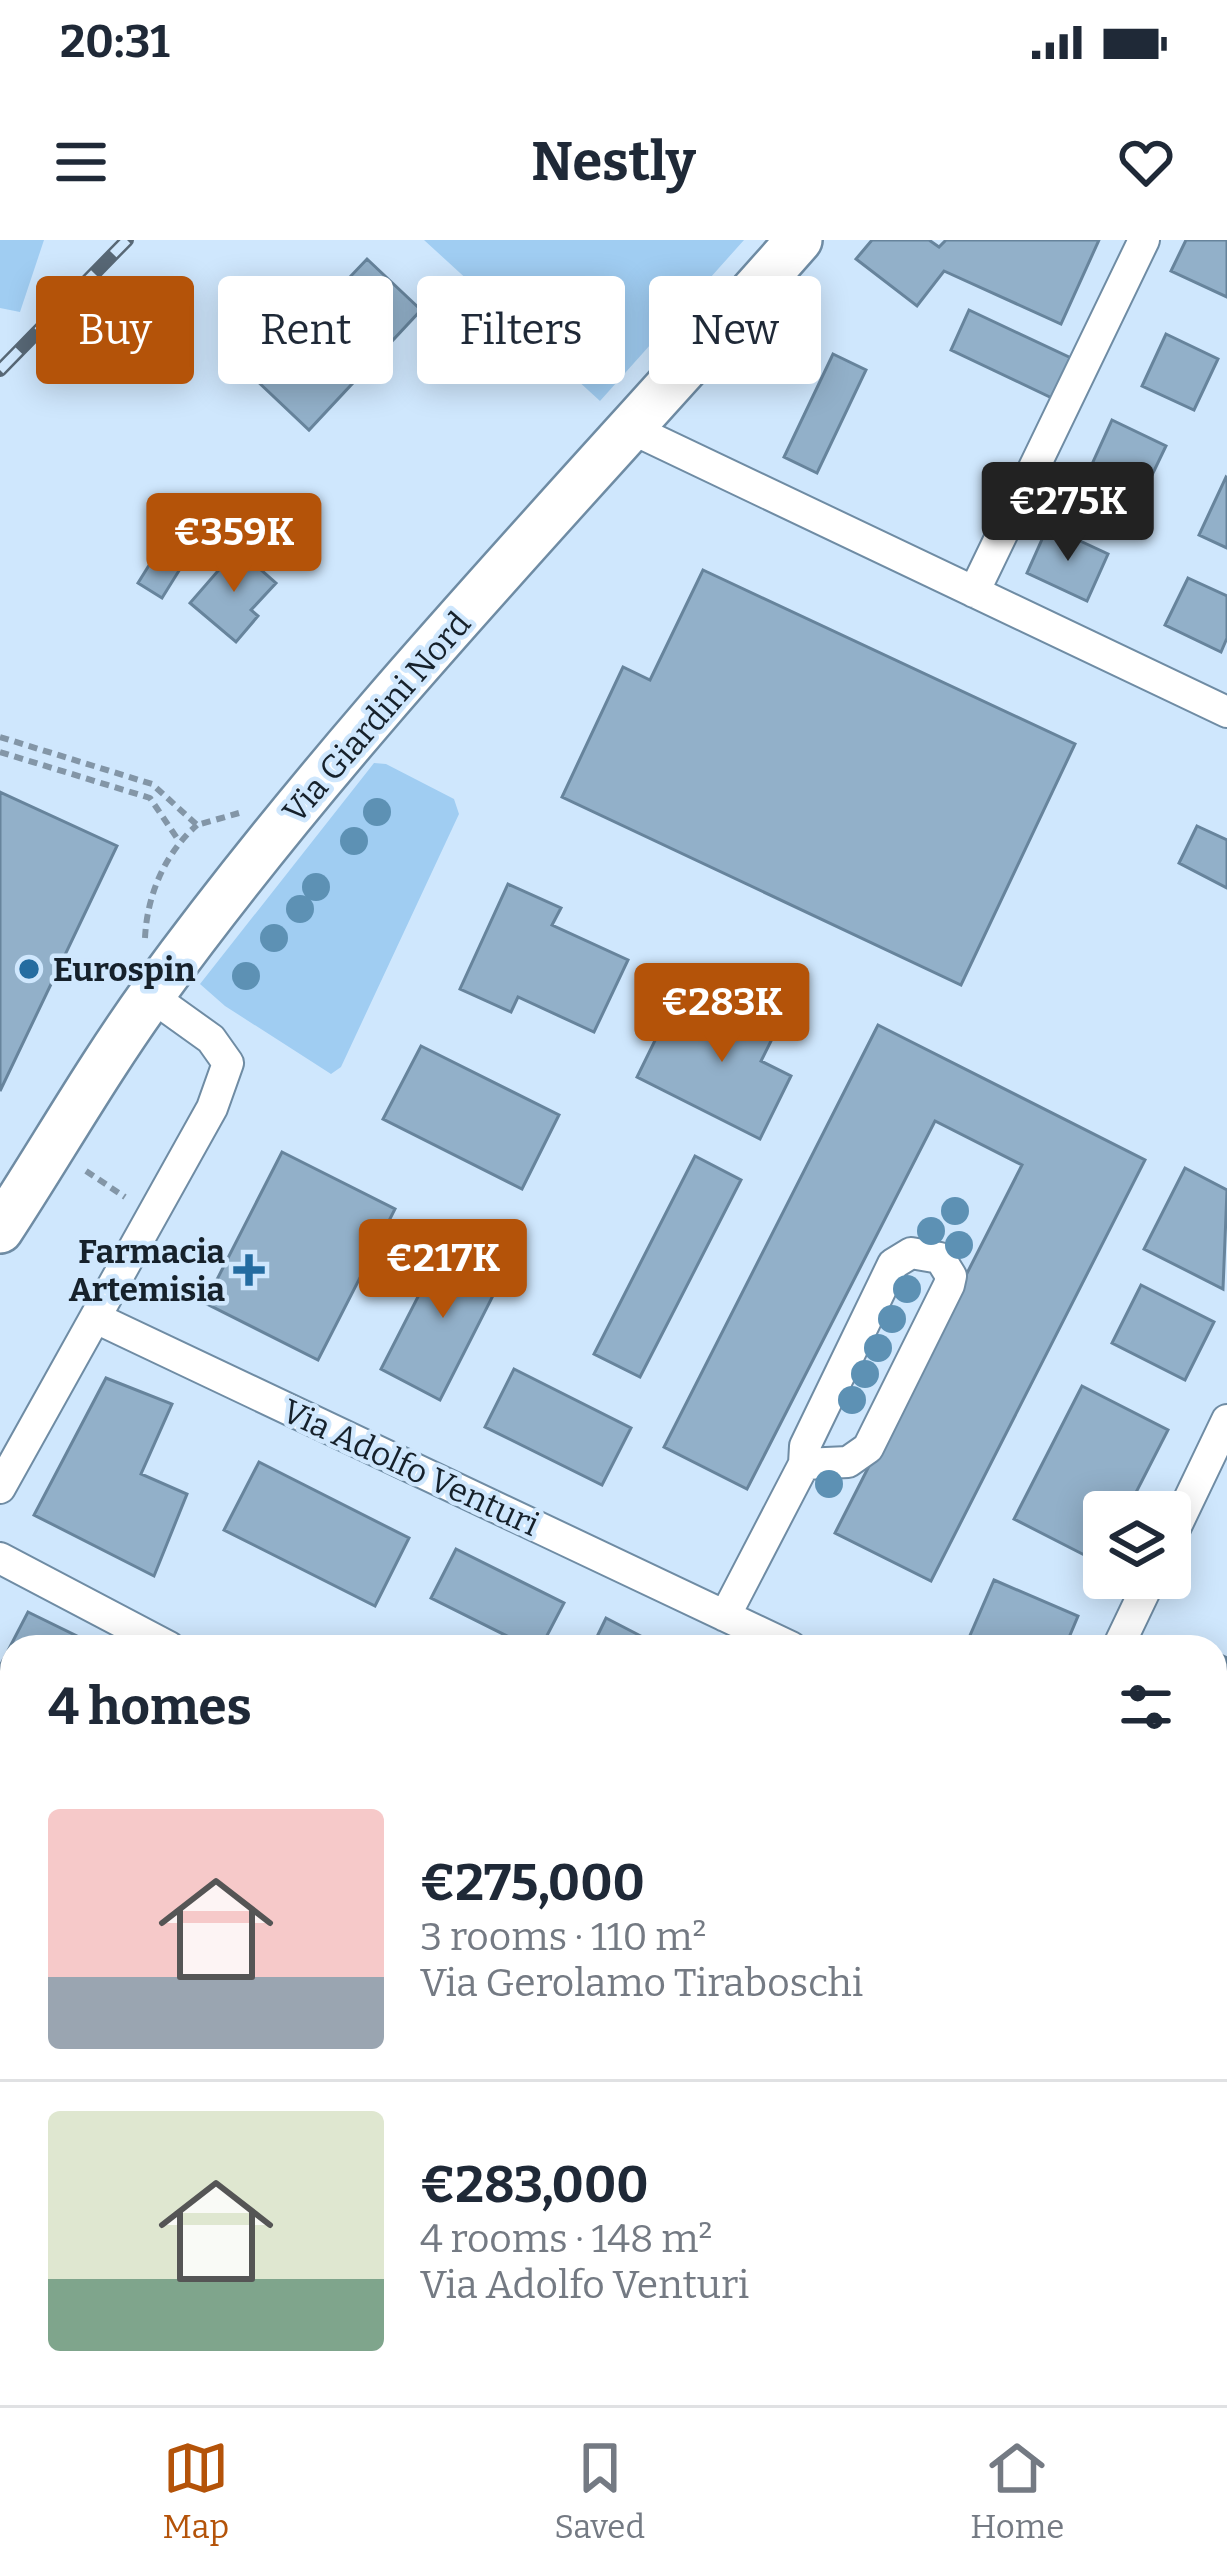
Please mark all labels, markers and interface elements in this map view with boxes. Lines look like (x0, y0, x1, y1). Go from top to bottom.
text: 20:31 (60, 15, 170, 69)
icon: menu (48, 129, 114, 195)
icon: heart (1113, 129, 1179, 195)
text: Nestly (531, 130, 696, 194)
chip: Buy (36, 276, 194, 384)
chip: Rent (218, 276, 393, 384)
chip: Filters (417, 276, 625, 384)
chip: New (649, 276, 821, 384)
pin: €275K (984, 462, 1152, 564)
text: €275K (1009, 478, 1127, 524)
pin: €359K (150, 493, 318, 595)
text: €359K (173, 509, 295, 555)
street label: Via Giardini Nord (274, 604, 479, 831)
place label: Eurospin (53, 950, 196, 990)
marker: Eurospin (16, 956, 42, 982)
pin: €283K (638, 963, 806, 1065)
text: €283K (661, 979, 783, 1025)
pin: €217K (359, 1219, 527, 1321)
place label: Farmacia Artemisia (69, 1232, 225, 1310)
text: €217K (386, 1235, 500, 1281)
marker: Farmacia Artemisia (236, 1257, 262, 1283)
street label: Via Adolfo Venturi (276, 1391, 545, 1545)
map controls (1083, 1491, 1191, 1599)
button: layers (1083, 1491, 1191, 1599)
icon: filters (1113, 1674, 1179, 1740)
text: 4 homes (48, 1676, 252, 1738)
text: €275,000 (420, 1852, 645, 1914)
icon: home (144, 1857, 288, 2001)
text: 3 rooms · 110 m² (420, 1914, 706, 1960)
text: Via Gerolamo Tiraboschi (420, 1960, 863, 2006)
text: €283,000 (420, 2154, 649, 2216)
icon: home (144, 2159, 288, 2303)
text: 4 rooms · 148 m² (420, 2216, 712, 2262)
text: Via Adolfo Venturi (420, 2262, 749, 2308)
tab: Map (163, 2435, 229, 2547)
tab: Saved (554, 2435, 645, 2547)
tab: Home (970, 2435, 1064, 2547)

